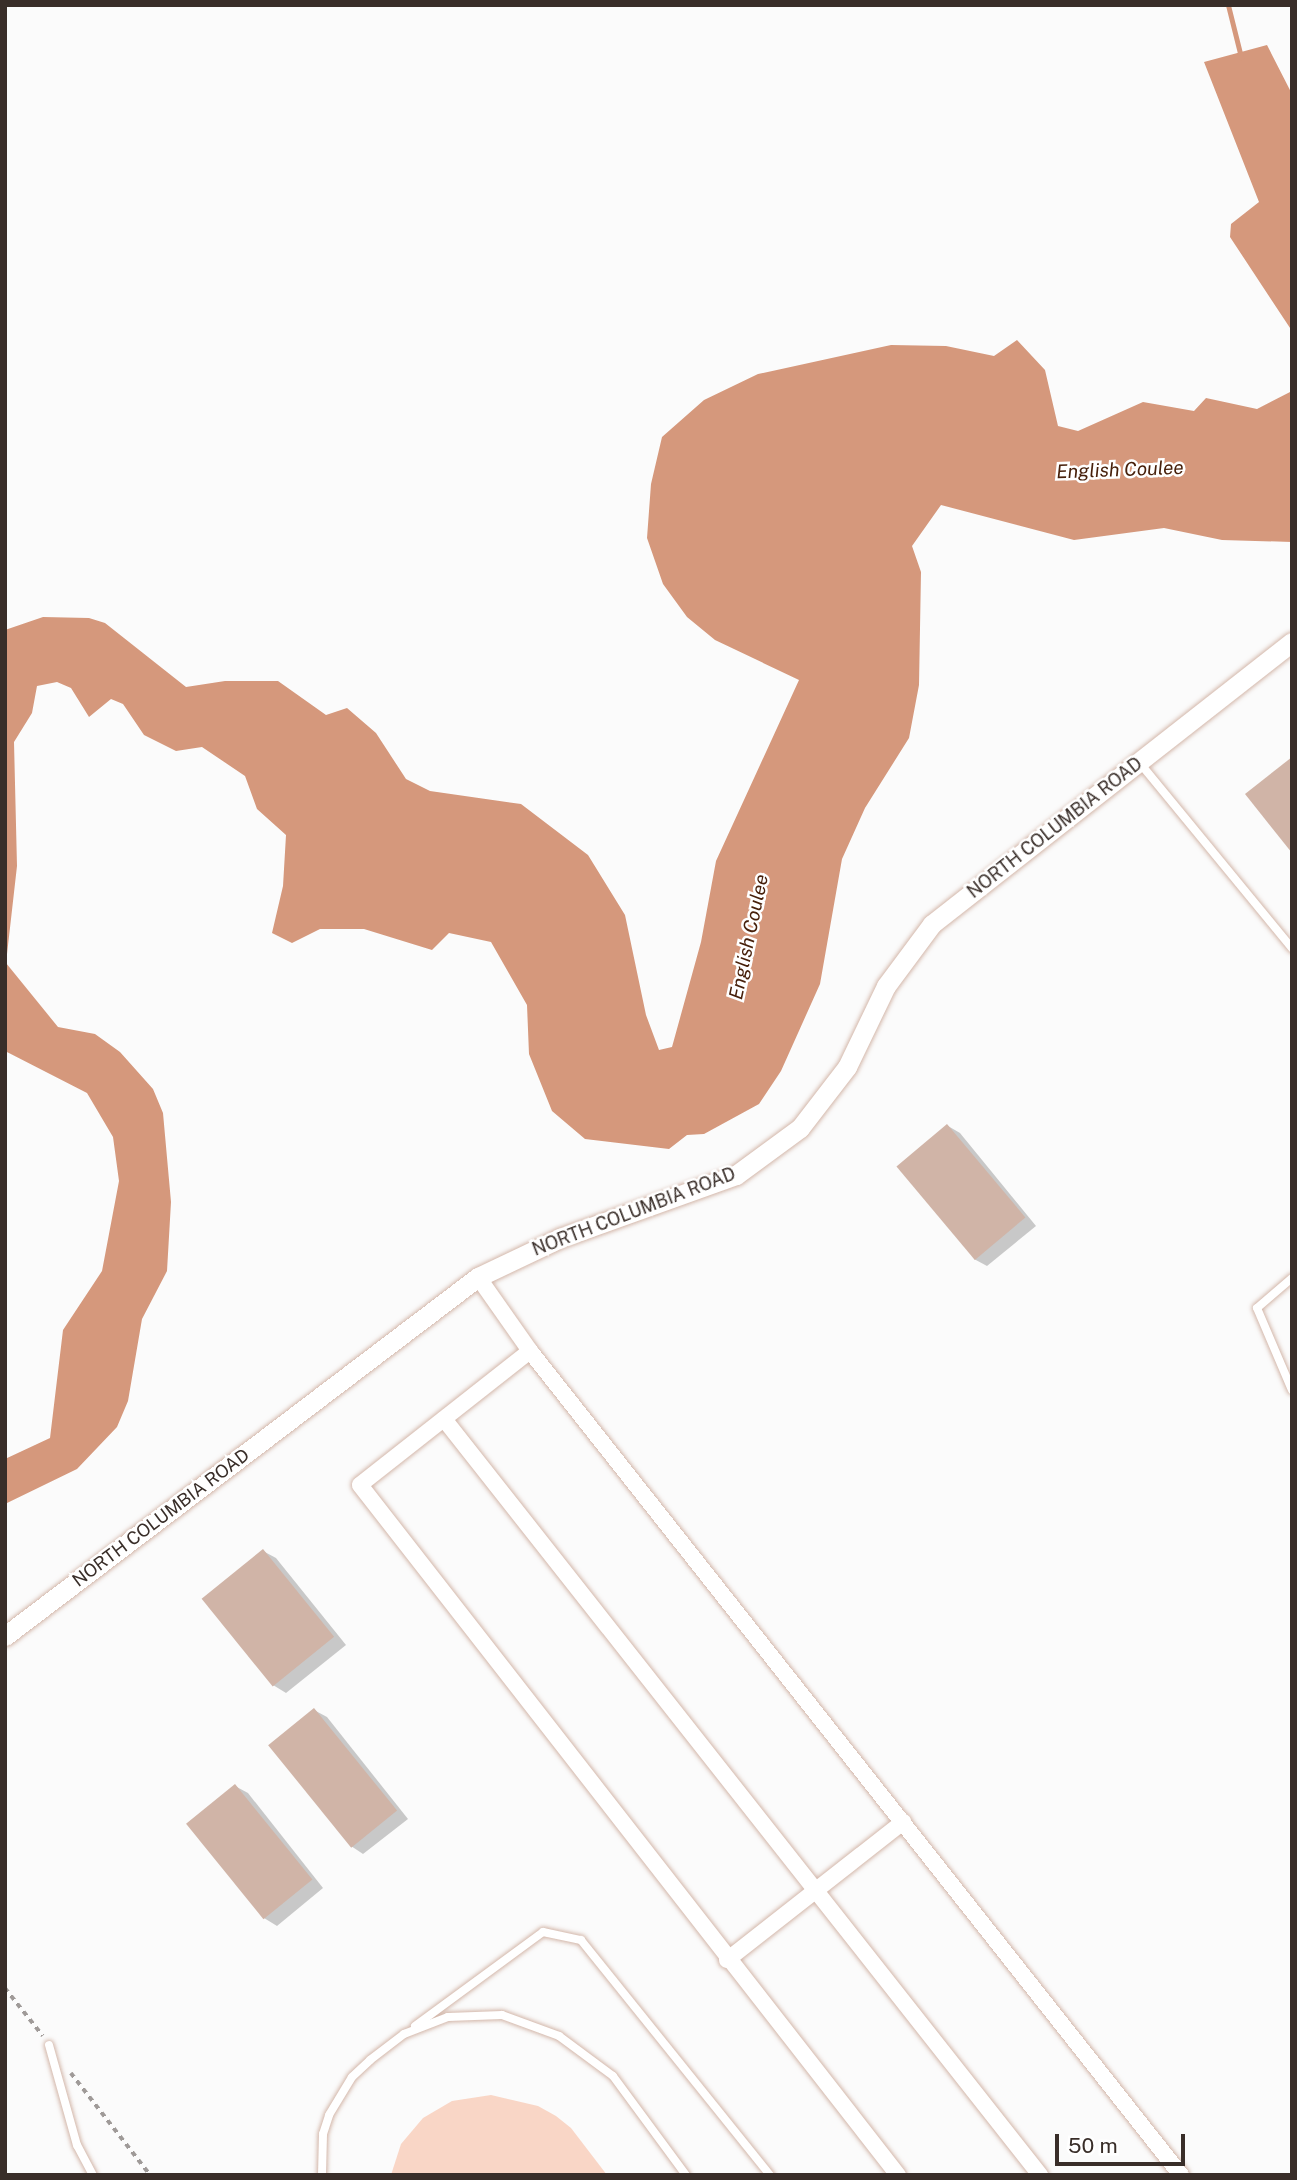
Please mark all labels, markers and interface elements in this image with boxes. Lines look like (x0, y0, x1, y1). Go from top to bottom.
water label: English Coulee (1056, 456, 1184, 484)
street label: NORTH COLUMBIA ROAD (963, 753, 1147, 903)
water label: English Coulee (725, 872, 773, 1002)
street label: NORTH COLUMBIA ROAD (529, 1163, 739, 1261)
street label: NORTH COLUMBIA ROAD (68, 1444, 254, 1592)
scale bar (1059, 2120, 1188, 2164)
text: 50 m (1068, 2133, 1118, 2158)

